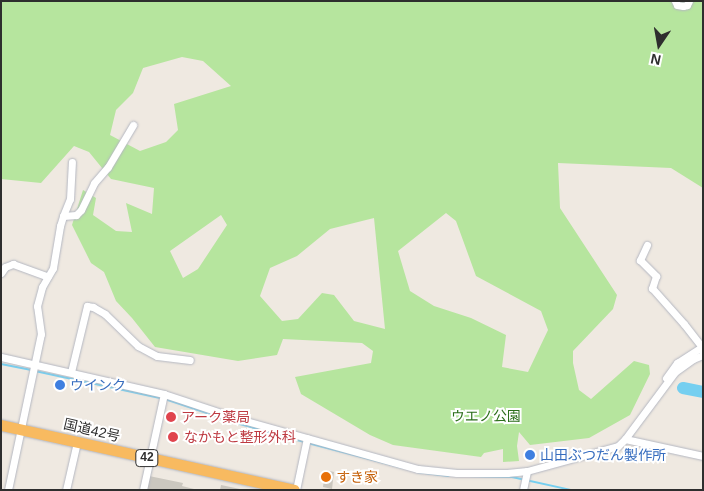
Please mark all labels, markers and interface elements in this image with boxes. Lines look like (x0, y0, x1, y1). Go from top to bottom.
north arrow (634, 20, 684, 70)
text: N (649, 51, 662, 69)
place label: ウインク (70, 377, 126, 393)
marker: ウインク (54, 379, 66, 391)
park label: ウエノ公園 (451, 408, 521, 424)
place label: アーク薬局 (181, 409, 250, 425)
marker: アーク薬局 (165, 411, 177, 423)
street label: 国道42号 (62, 415, 122, 445)
place label: なかもと整形外科 (184, 429, 296, 445)
marker: なかもと整形外科 (166, 430, 180, 444)
place label: 山田ぶつだん製作所 (540, 447, 666, 463)
road number: 42 (134, 448, 160, 468)
marker: 山田ぶつだん製作所 (524, 449, 536, 461)
place label: すき家 (336, 469, 378, 485)
marker: すき家 (320, 471, 332, 483)

